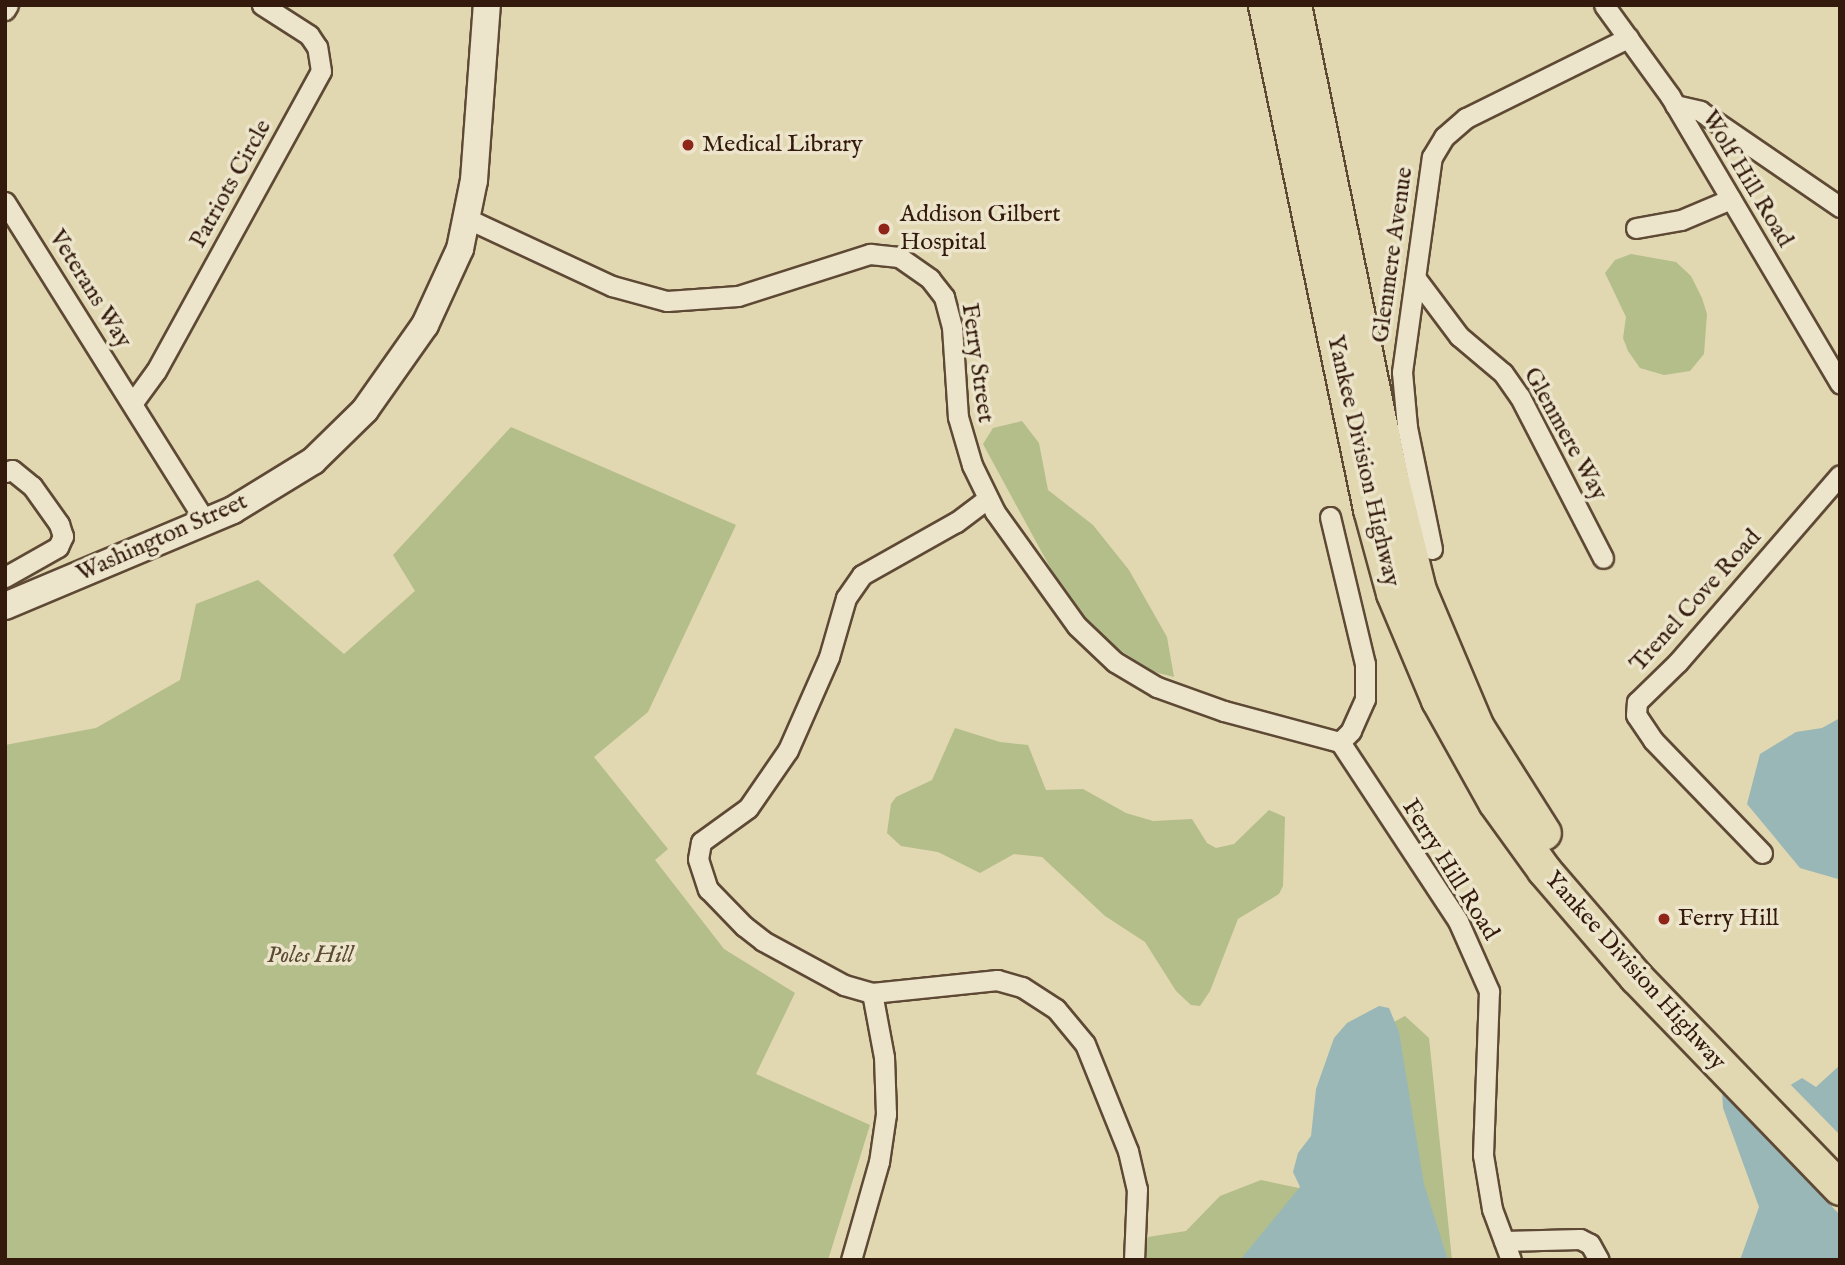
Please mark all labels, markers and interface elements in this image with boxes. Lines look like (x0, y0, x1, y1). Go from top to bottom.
street label: Wolf Hill Road (1695, 105, 1799, 253)
street label: Patriots Circle (184, 115, 278, 253)
place label: Medical Library (702, 131, 863, 159)
marker: Medical Library (680, 137, 696, 153)
street label: Glenmere Avenue (1366, 165, 1420, 345)
place label: Addison Gilbert Hospital (900, 201, 1061, 257)
marker: Addison Gilbert Hospital (874, 219, 894, 239)
street label: Veterans Way (42, 225, 138, 353)
street label: Ferry Street (954, 301, 1000, 425)
street label: Yankee Division Highway (1320, 332, 1406, 590)
street label: Glenmere Way (1517, 363, 1613, 505)
street label: Washington Street (72, 487, 252, 589)
street label: Trenel Cove Road (1624, 524, 1768, 678)
street label: Ferry Hill Road (1395, 794, 1505, 946)
street label: Yankee Division Highway (1538, 866, 1732, 1076)
place label: Ferry Hill (1678, 905, 1779, 933)
marker: Ferry Hill (1656, 911, 1672, 927)
park label: Poles Hill (267, 942, 353, 970)

